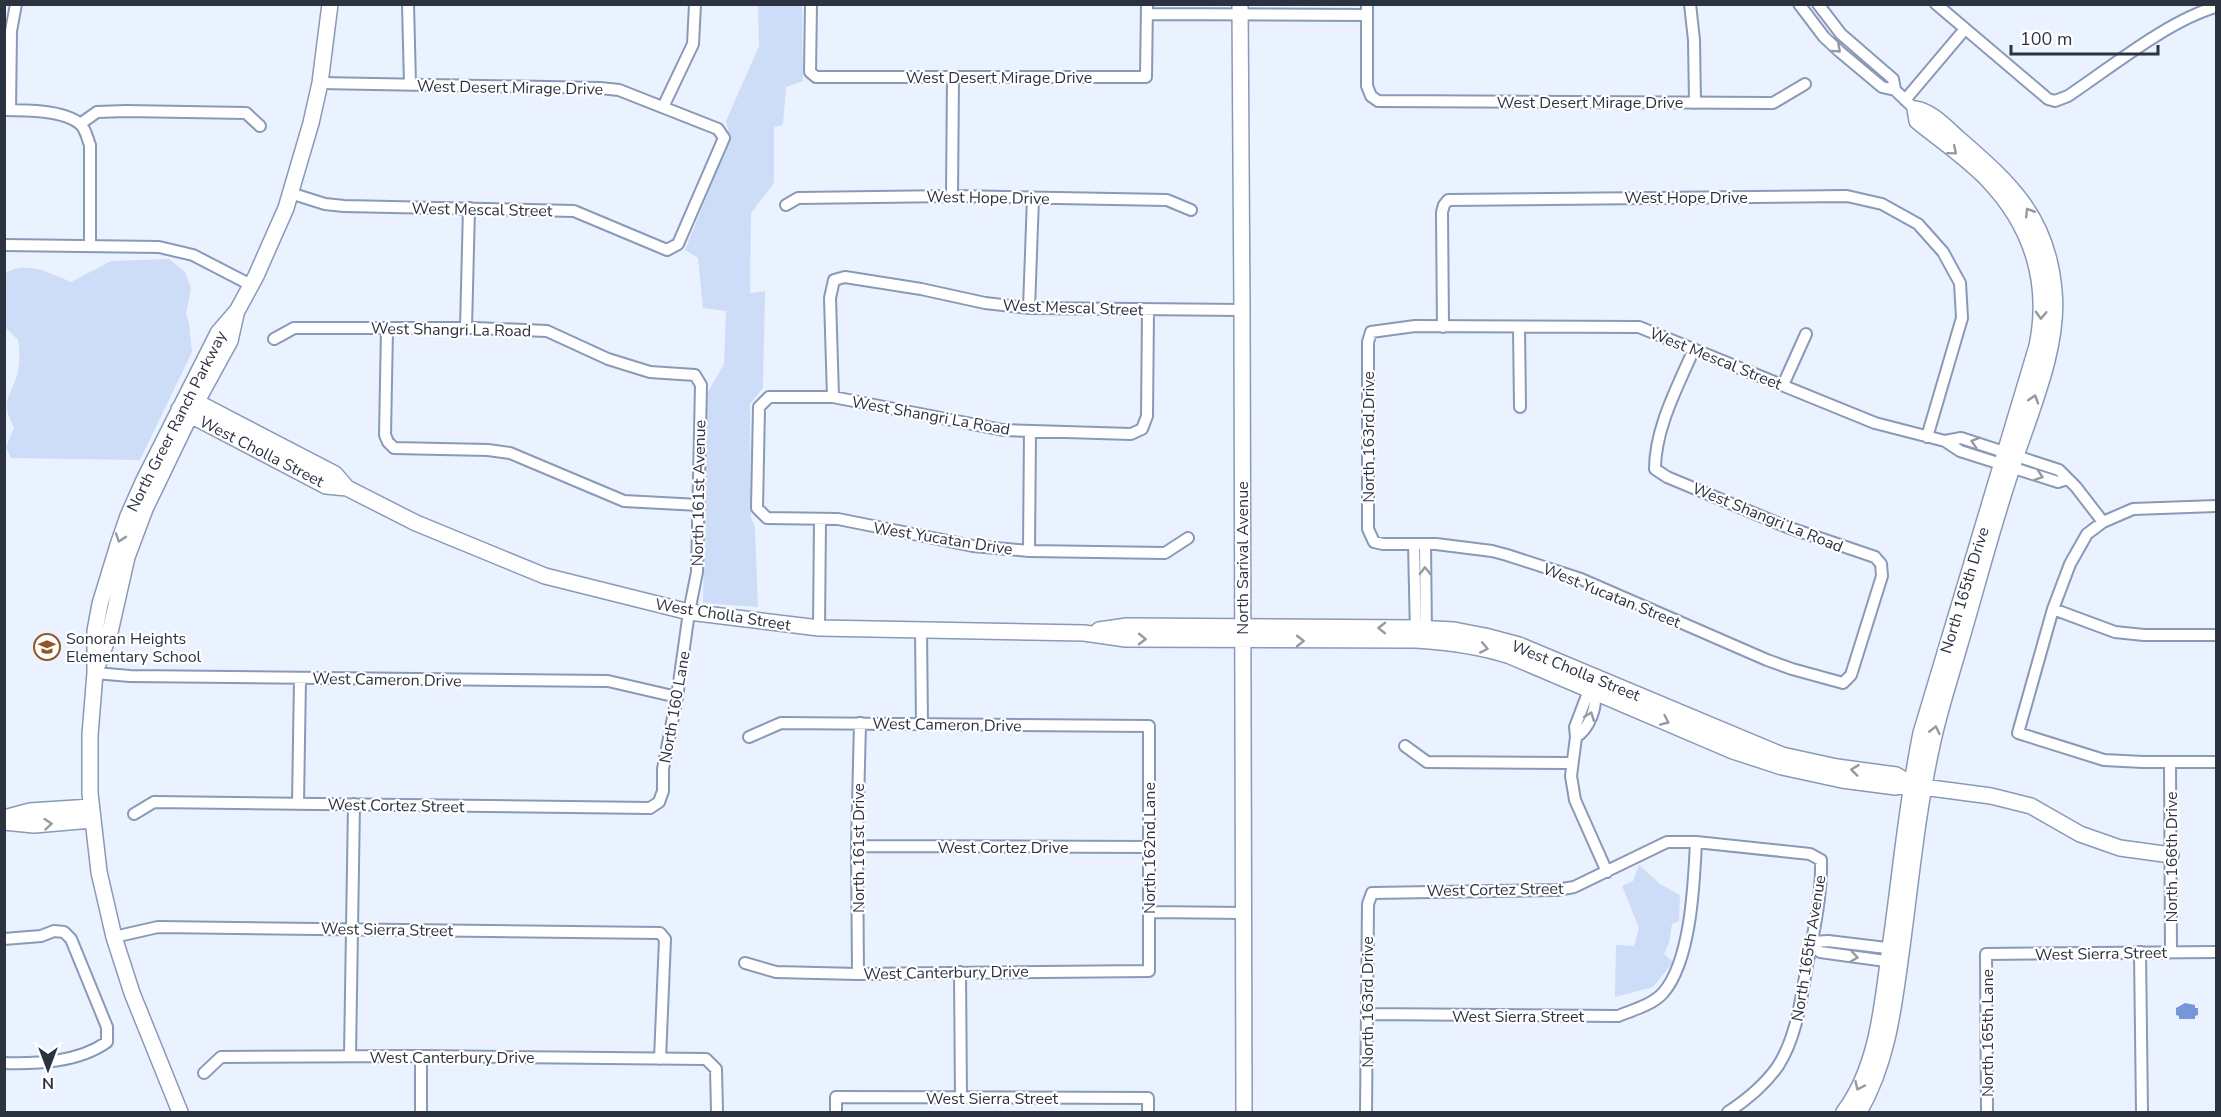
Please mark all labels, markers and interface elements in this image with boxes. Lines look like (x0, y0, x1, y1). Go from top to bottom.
scale bar (2011, 18, 2158, 56)
text: 100 m (2020, 27, 2072, 51)
one-way arrow (1830, 42, 1841, 53)
street label: West Desert Mirage Drive (906, 67, 1092, 89)
street label: West Desert Mirage Drive (417, 75, 603, 101)
street label: West Desert Mirage Drive (1497, 92, 1683, 114)
one-way arrow (1946, 144, 1957, 155)
street label: West Hope Drive (926, 186, 1050, 210)
street label: West Hope Drive (1624, 187, 1748, 209)
street label: West Mescal Street (411, 198, 553, 222)
one-way arrow (2024, 208, 2036, 218)
street label: West Mescal Street (1002, 295, 1144, 321)
one-way arrow (2034, 310, 2047, 319)
street label: West Shangri La Road (371, 318, 531, 342)
street label: West Mescal Street (1646, 322, 1785, 396)
street label: North Greer Ranch Parkway (122, 327, 232, 516)
street label: North 163rd Drive (1358, 371, 1380, 503)
street label: West Shangri La Road (850, 391, 1012, 441)
one-way arrow (2027, 394, 2039, 405)
street label: West Cholla Street (196, 411, 328, 493)
street label: North 161st Avenue (687, 420, 711, 566)
one-way arrow (1970, 437, 1981, 449)
one-way arrow (2033, 468, 2043, 481)
street label: West Shangri La Road (1689, 478, 1846, 558)
street label: North Sarival Avenue (1232, 481, 1254, 635)
street label: West Yucatan Drive (872, 517, 1014, 561)
street label: North 165th Drive (1935, 524, 1995, 656)
one-way arrow (115, 532, 127, 543)
street label: West Yucatan Street (1540, 558, 1684, 634)
one-way arrow (1419, 567, 1431, 576)
street label: West Cholla Street (653, 593, 793, 637)
one-way arrow (1378, 622, 1387, 634)
place label: Sonoran Heights Elementary School (66, 628, 202, 668)
school or university icon: Sonoran Heights Elementary School (32, 632, 62, 662)
one-way arrow (1138, 633, 1147, 646)
one-way arrow (1295, 635, 1304, 647)
street label: West Cholla Street (1508, 635, 1644, 707)
one-way arrow (1479, 641, 1489, 654)
street label: North 160 Lane (654, 649, 696, 765)
street label: West Cameron Drive (312, 668, 462, 692)
one-way arrow (1583, 711, 1596, 722)
street label: West Cameron Drive (872, 713, 1022, 737)
one-way arrow (1659, 713, 1670, 725)
one-way arrow (1928, 725, 1941, 735)
one-way arrow (1851, 764, 1860, 776)
street label: North 162nd Lane (1139, 782, 1161, 914)
street label: North 161st Drive (848, 783, 870, 913)
street label: North 166th Drive (2161, 791, 2183, 923)
street label: West Cortez Street (327, 794, 465, 818)
one-way arrow (44, 818, 53, 831)
street label: West Cortez Drive (937, 837, 1069, 859)
street label: North 165th Avenue (1787, 873, 1831, 1023)
street label: West Cortez Street (1426, 878, 1564, 902)
street label: West Sierra Street (321, 918, 454, 942)
street label: North 163rd Drive (1357, 936, 1379, 1068)
street label: West Sierra Street (2035, 942, 2168, 966)
one-way arrow (1849, 950, 1858, 962)
street label: West Canterbury Drive (863, 961, 1029, 985)
street label: North 165th Lane (1977, 969, 1999, 1097)
street label: West Sierra Street (1452, 1006, 1585, 1028)
north arrow (18, 1039, 78, 1099)
street label: West Canterbury Drive (369, 1047, 535, 1069)
text: N (42, 1072, 54, 1094)
one-way arrow (1854, 1080, 1866, 1091)
street label: West Sierra Street (926, 1088, 1059, 1110)

